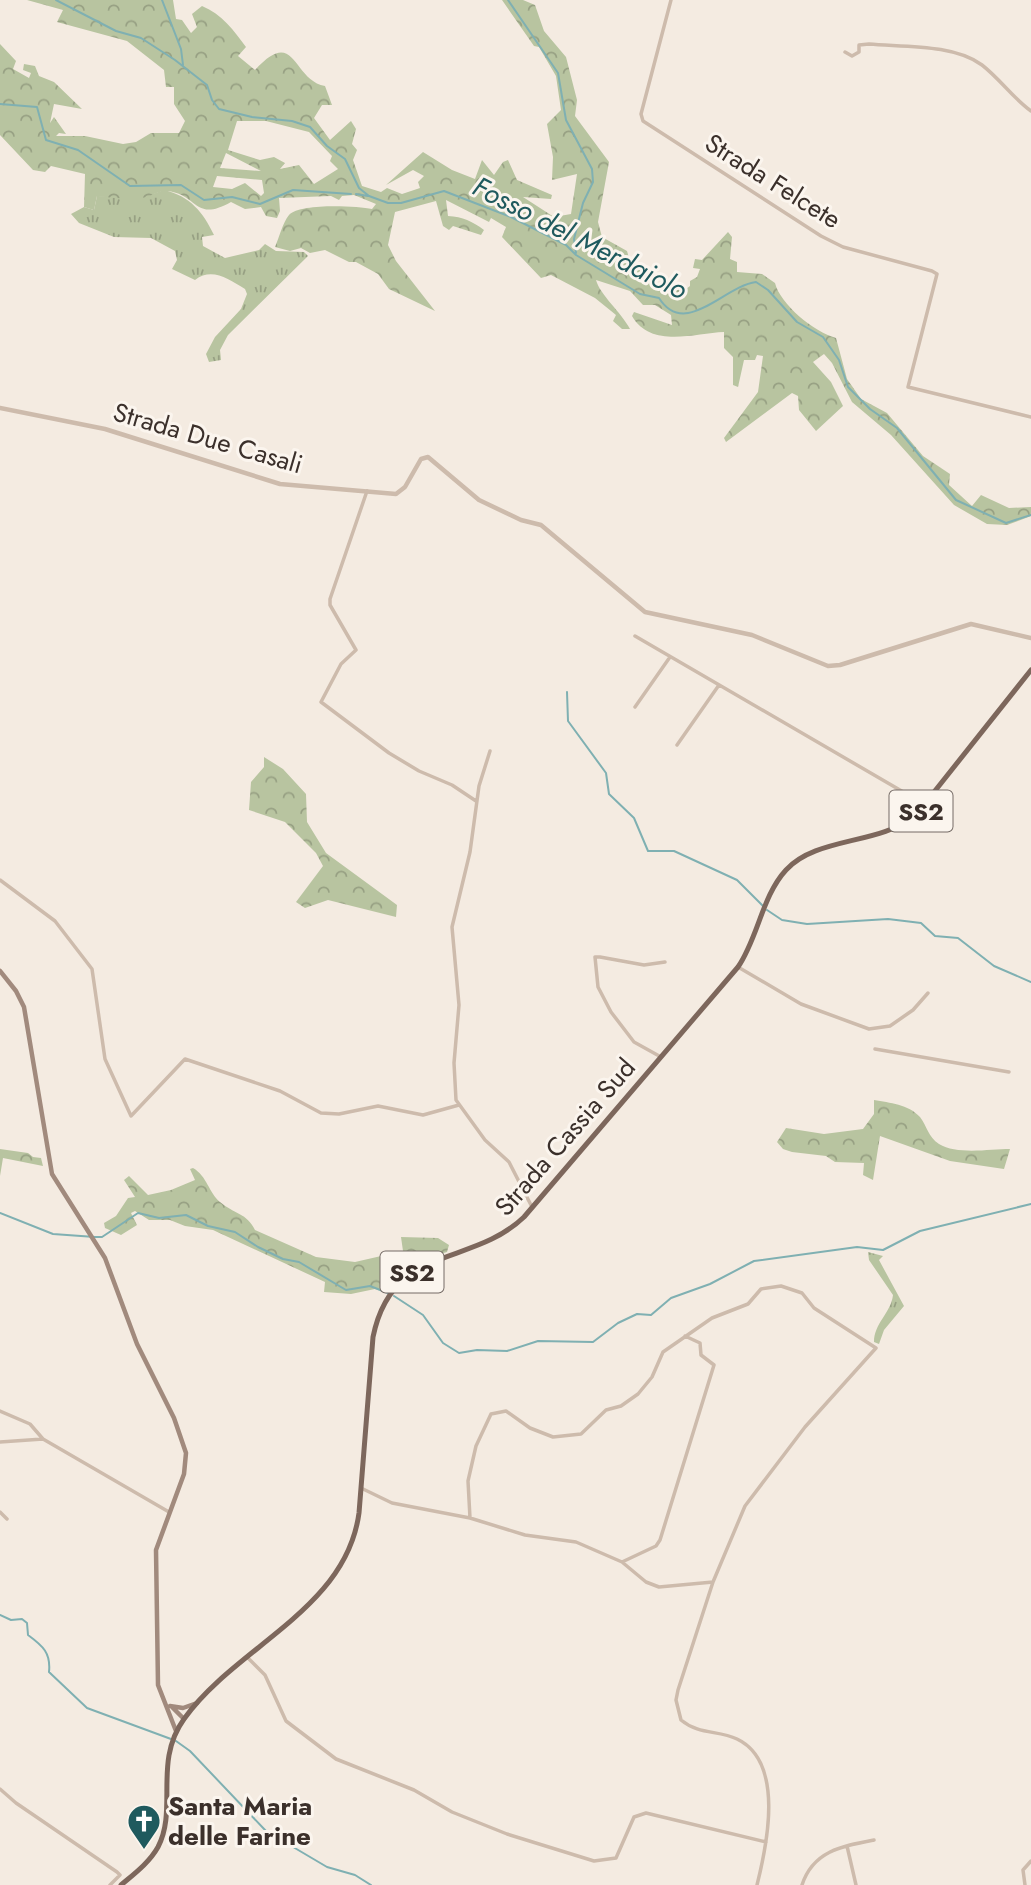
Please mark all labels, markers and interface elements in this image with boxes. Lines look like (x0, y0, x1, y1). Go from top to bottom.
street label: Strada Felcete (698, 124, 848, 238)
water label: Fosso del Merdaiolo (465, 166, 695, 310)
street label: Strada Due Casali (109, 393, 307, 483)
road number: SS2 (890, 790, 953, 832)
street label: Strada Cassia Sud (486, 1050, 644, 1224)
road number: SS2 (380, 1252, 444, 1292)
place label: Santa Maria delle Farine (168, 1787, 312, 1855)
church icon: Santa Maria delle Farine (125, 1802, 163, 1851)

